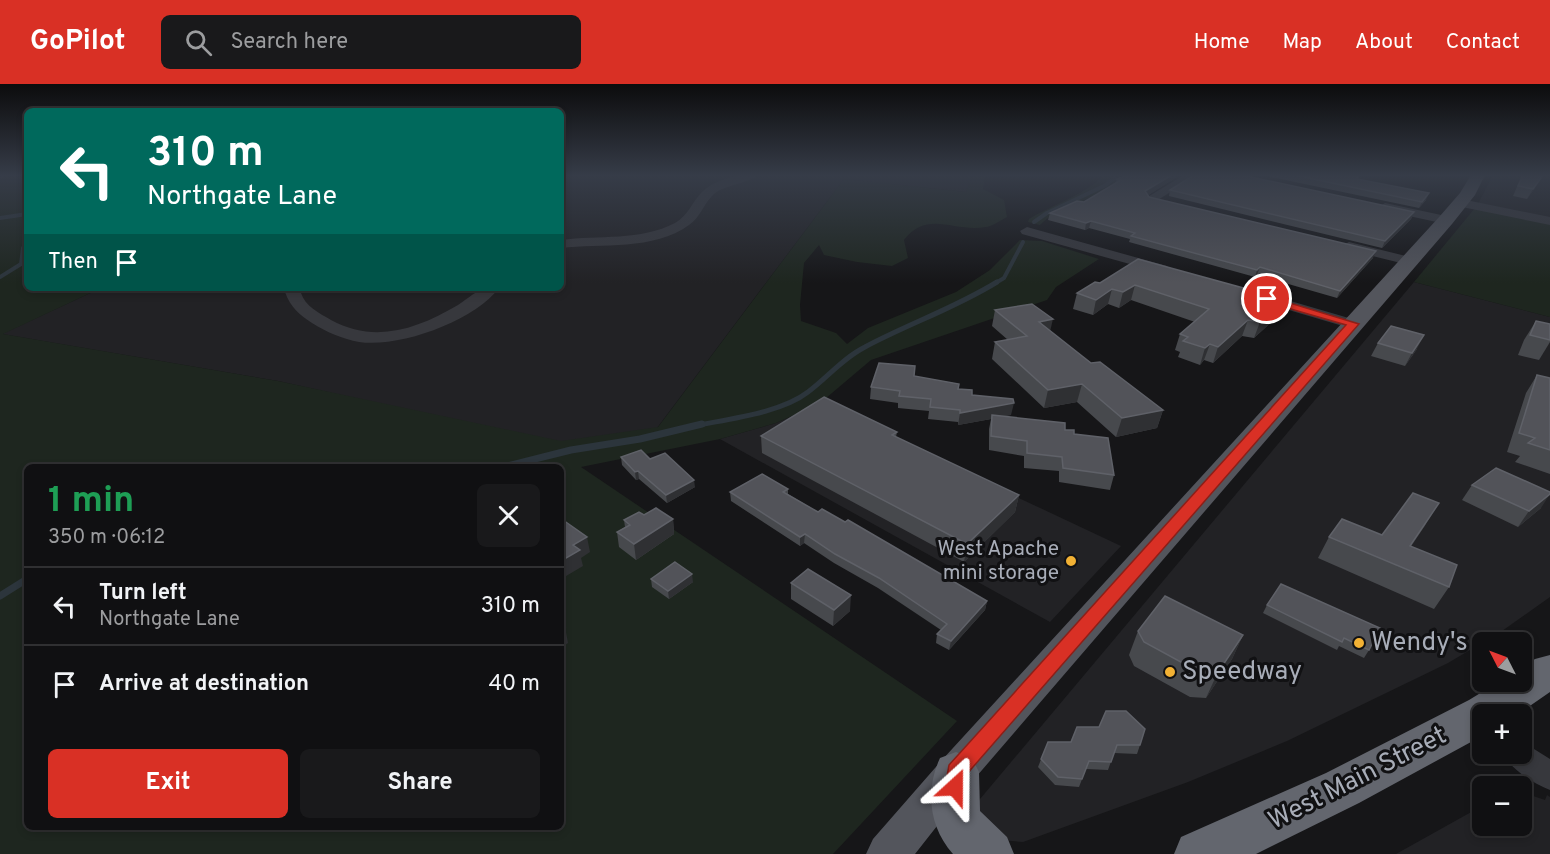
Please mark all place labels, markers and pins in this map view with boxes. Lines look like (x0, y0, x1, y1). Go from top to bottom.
pin (1241, 273, 1292, 324)
place label: West Apache mini storage (937, 536, 1059, 587)
marker: West Apache mini storage (1064, 554, 1078, 568)
place label: Wendy's (1371, 627, 1468, 660)
marker: Wendy's (1352, 636, 1366, 650)
place label: Speedway (1182, 656, 1302, 689)
marker: Speedway (1163, 665, 1177, 679)

